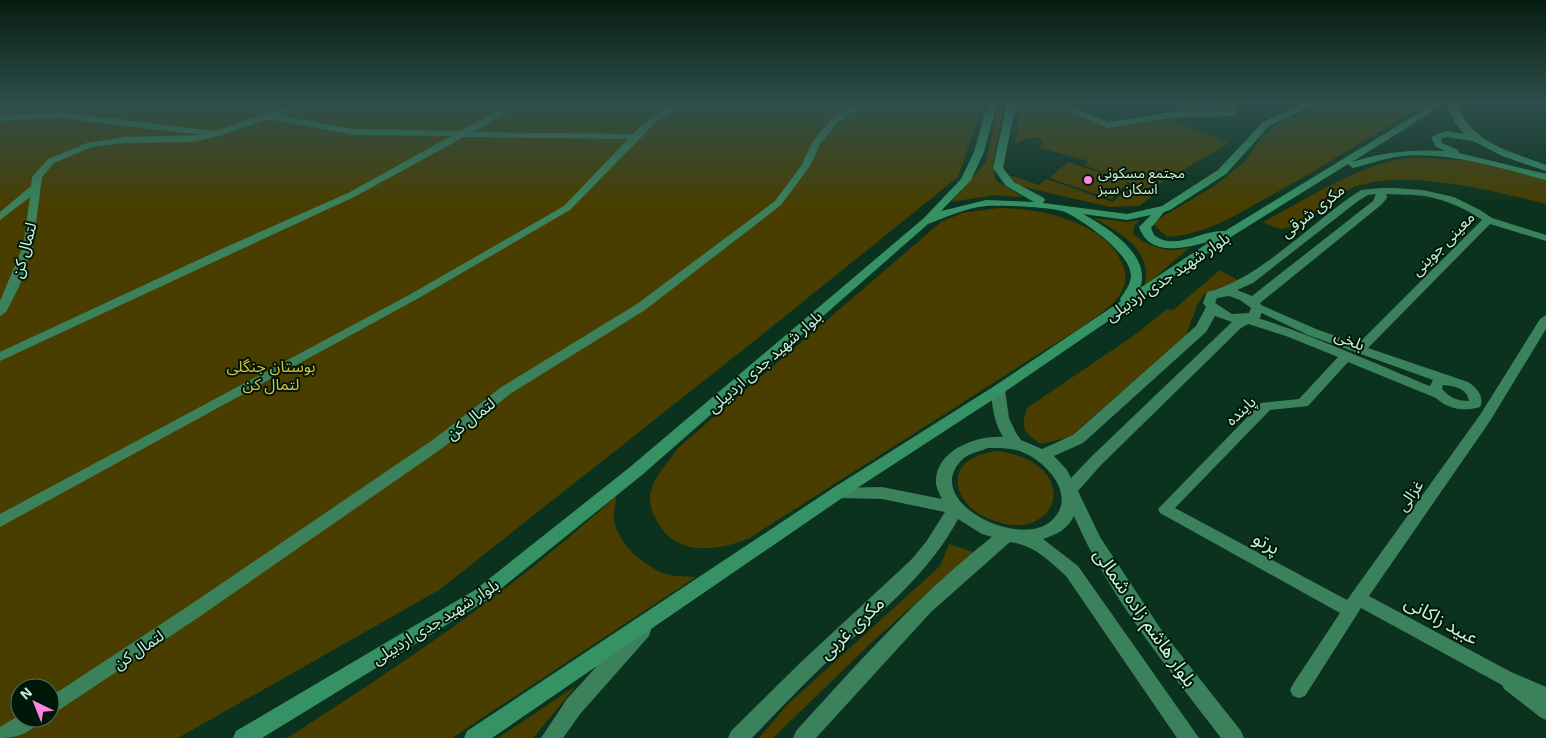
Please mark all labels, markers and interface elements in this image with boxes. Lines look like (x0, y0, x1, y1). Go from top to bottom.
place label: مجتمع مسکونی اسکان سبز (1097, 164, 1185, 198)
marker: مجتمع مسکونی اسکان سبز (1082, 174, 1094, 186)
street label: مکری شرقی (1276, 179, 1348, 242)
street label: معینی جوینی (1406, 207, 1479, 280)
street label: لتمال کن (6, 220, 41, 281)
street label: بلوار شهید جدی اردبیلی (1101, 227, 1233, 326)
street label: بلوار شهید جدی اردبیلی (703, 306, 826, 417)
street label: بلخی (1332, 324, 1368, 355)
park label: بوستان جنگلی لتمال کن (226, 356, 316, 395)
street label: پاینده (1221, 391, 1261, 430)
street label: لتمال کن (442, 393, 500, 445)
street label: غزالی (1392, 476, 1427, 515)
street label: پرتو (1248, 525, 1285, 561)
street label: بلوار هاشم زاده شمالی (1086, 543, 1202, 693)
street label: بلوار شهید جدی اردبیلی (368, 574, 502, 669)
street label: عبید زاکانی (1401, 589, 1483, 650)
street label: مکری غربی (813, 591, 889, 664)
street label: لتمال کن (109, 625, 168, 674)
north arrow (10, 678, 60, 728)
text: N (16, 683, 35, 703)

